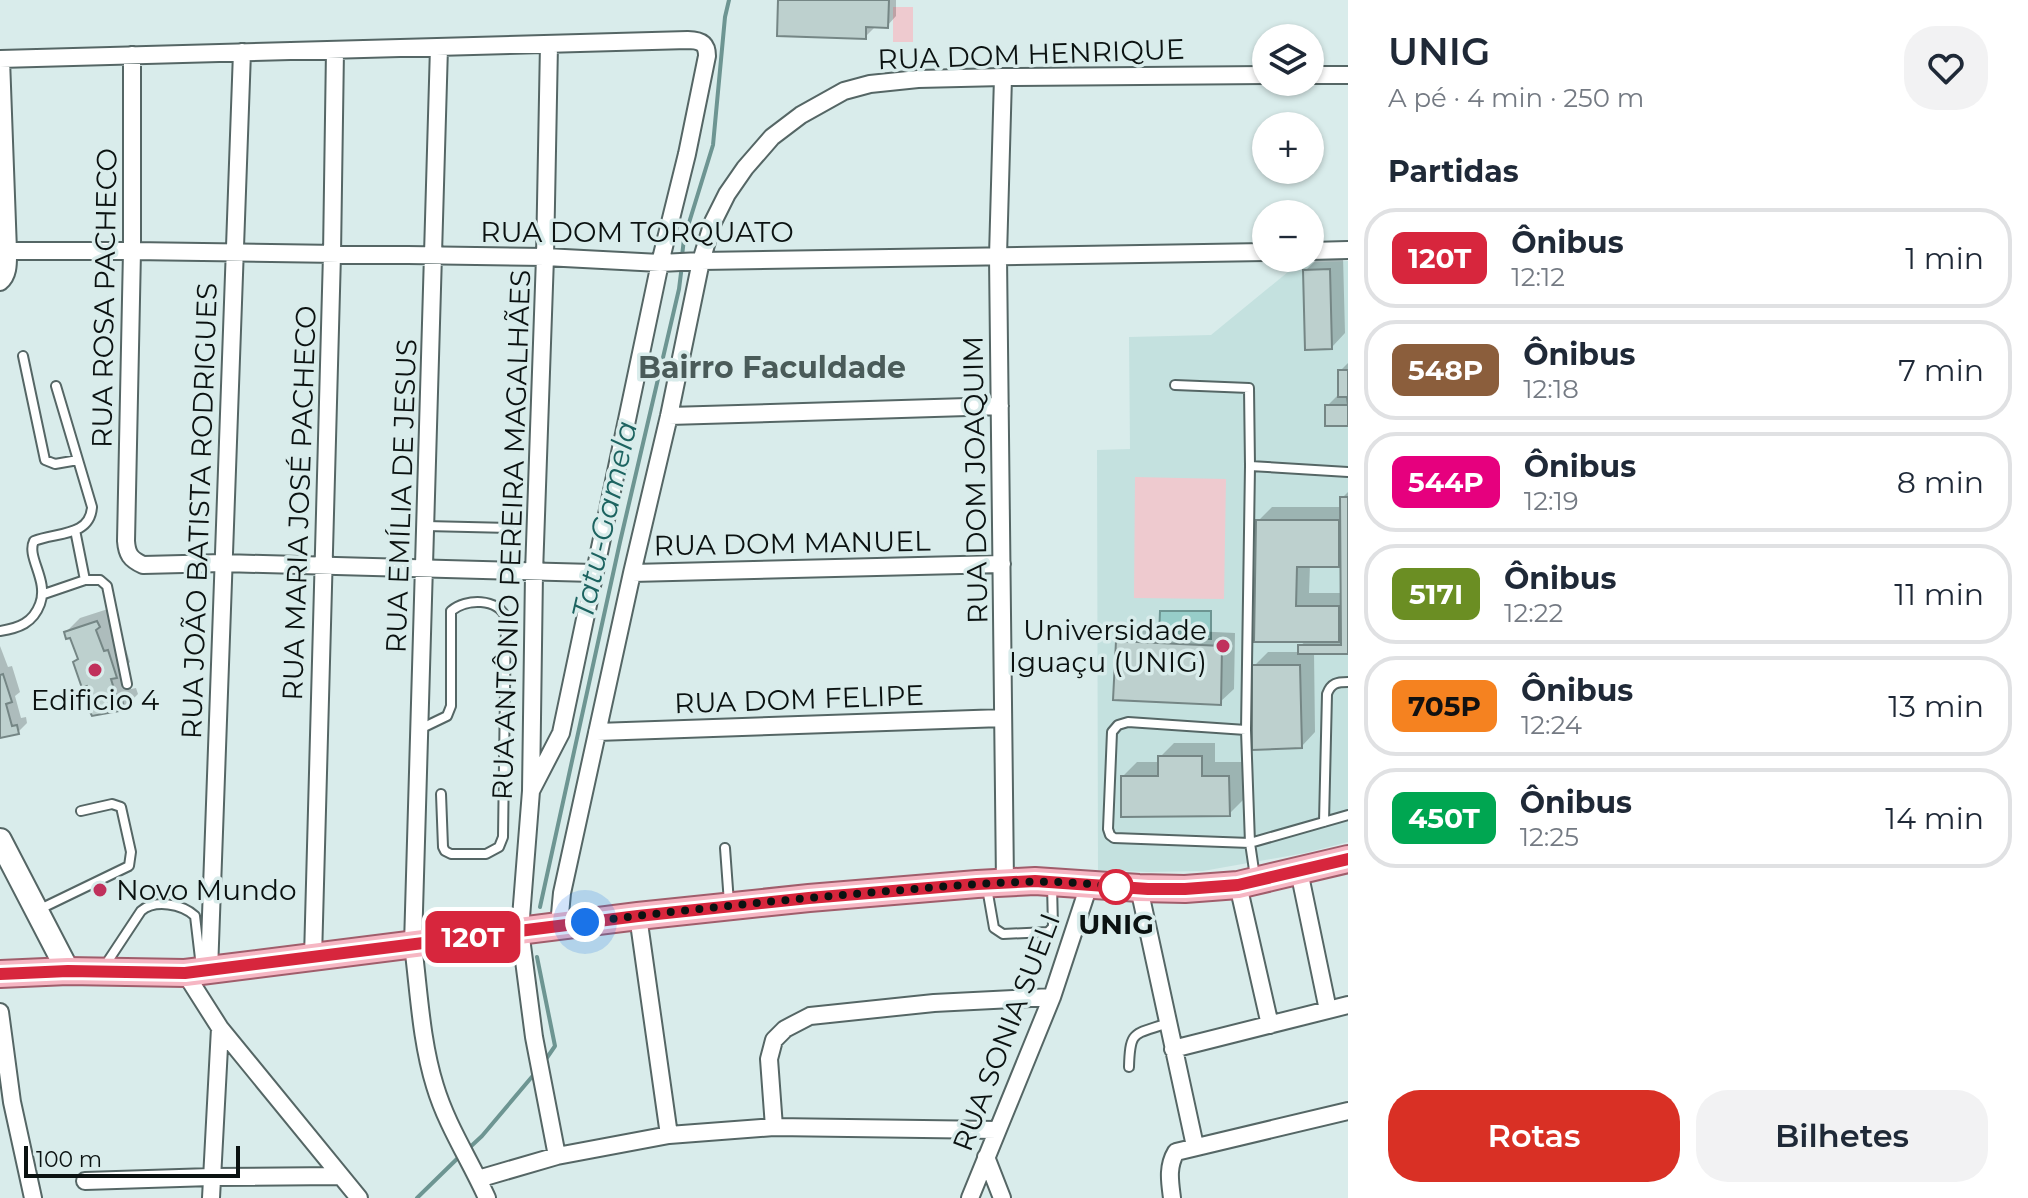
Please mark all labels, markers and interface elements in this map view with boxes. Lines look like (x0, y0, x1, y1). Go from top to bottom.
map controls (1252, 24, 1324, 272)
button: layers (1252, 24, 1324, 96)
button: heart (1904, 26, 1988, 110)
text: UNIG (1388, 28, 1490, 75)
street label: RUA DOM HENRIQUE (877, 32, 1185, 76)
text: A pé · 4 min · 250 m (1388, 82, 1644, 114)
button: + (1252, 112, 1324, 184)
street label: RUA ROSA PACHECO (84, 148, 124, 448)
text: Partidas (1388, 153, 1519, 190)
button: − (1252, 200, 1324, 272)
street label: RUA DOM TORQUATO (480, 215, 794, 249)
text: Ônibus (1511, 224, 1624, 261)
text: 1 min (1905, 240, 1984, 277)
text: 120T (1408, 241, 1471, 275)
text: 12:12 (1511, 261, 1565, 293)
street label: RUA ANTÔNIO PEREIRA MAGALHÃES (485, 269, 537, 801)
street label: RUA JOÃO BATISTA RODRIGUES (174, 282, 224, 740)
street label: RUA MARIA JOSÉ PACHECO (275, 305, 323, 701)
street label: RUA DOM JOAQUIM (955, 336, 995, 624)
text: Ônibus (1523, 336, 1636, 373)
street label: RUA EMÍLIA DE JESUS (379, 338, 423, 654)
district label: Bairro Faculdade (638, 349, 906, 386)
text: 7 min (1898, 352, 1984, 389)
text: 548P (1408, 353, 1483, 387)
text: 12:18 (1523, 373, 1579, 405)
water label: Tatu-Gamela (564, 417, 645, 622)
text: Ônibus (1524, 448, 1636, 485)
text: 8 min (1897, 464, 1984, 501)
text: 544P (1408, 465, 1484, 499)
text: 12:19 (1524, 485, 1579, 517)
street label: RUA DOM MANUEL (653, 524, 931, 562)
text: Ônibus (1504, 560, 1616, 597)
text: 11 min (1894, 576, 1984, 613)
text: 517I (1409, 577, 1463, 611)
text: 12:22 (1504, 597, 1563, 629)
place label: Universidade Iguaçu (UNIG) (1009, 613, 1207, 679)
marker: Universidade Iguaçu (UNIG) (1214, 637, 1232, 655)
marker: Edificio 4 (86, 661, 104, 679)
text: Ônibus (1521, 672, 1633, 709)
street label: RUA DOM FELIPE (673, 678, 925, 720)
place label: Edificio 4 (31, 683, 160, 717)
text: 13 min (1888, 688, 1984, 725)
text: 705P (1408, 689, 1481, 723)
text: 12:24 (1521, 709, 1582, 741)
text: Ônibus (1520, 784, 1632, 821)
text: 14 min (1885, 800, 1984, 837)
text: 450T (1408, 801, 1480, 835)
text: 12:25 (1520, 821, 1579, 853)
marker: UNIG (1099, 870, 1133, 904)
place label: Novo Mundo (116, 873, 297, 907)
marker: Novo Mundo (91, 881, 109, 899)
your location (565, 902, 605, 942)
place label: UNIG (1078, 907, 1154, 941)
street label: RUA SONIA SUELI (945, 908, 1067, 1156)
line badge: 120T (417, 911, 529, 963)
text: 120T (441, 920, 505, 954)
button: Rotas (1388, 1090, 1680, 1182)
button: Bilhetes (1696, 1090, 1988, 1182)
scale bar (24, 1142, 240, 1178)
text: 100 m (36, 1146, 102, 1173)

